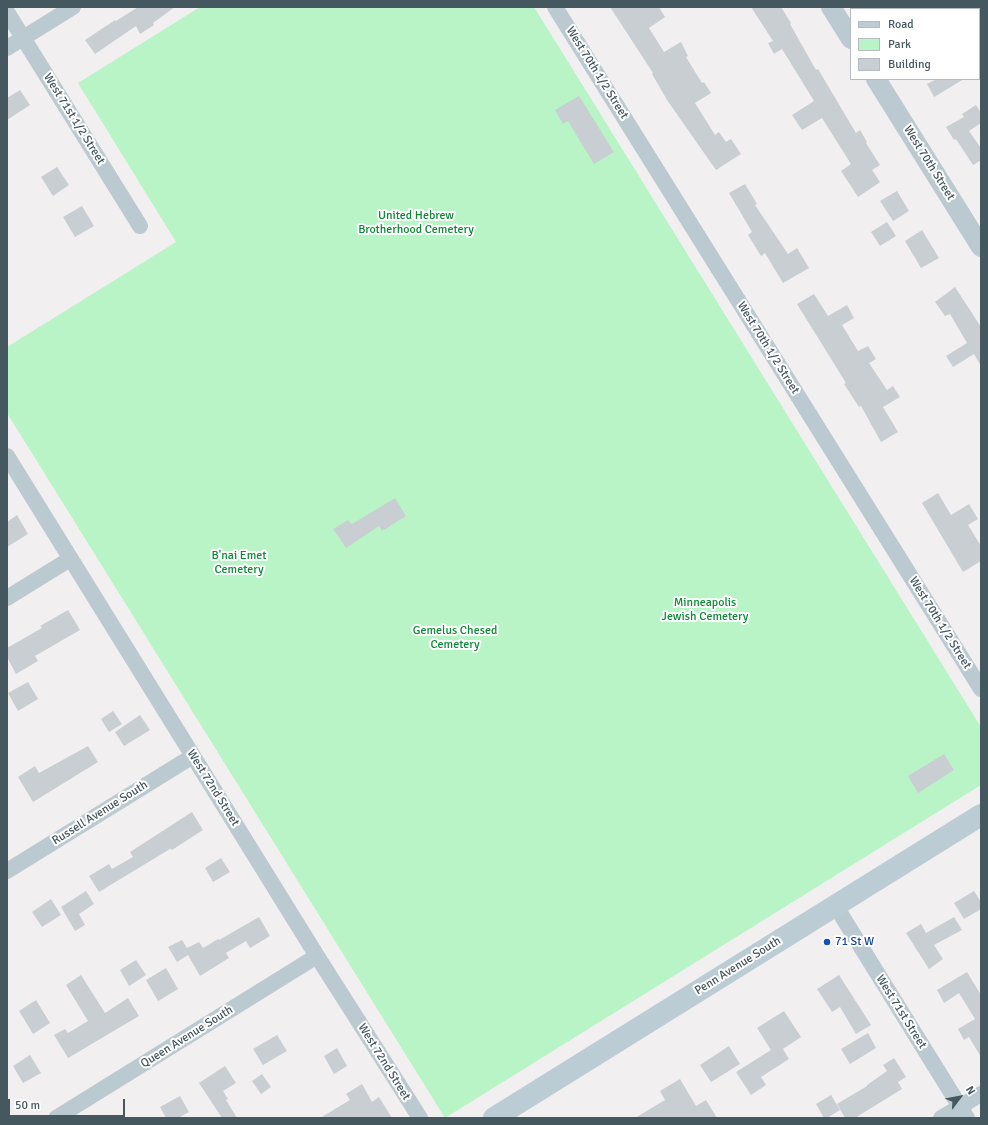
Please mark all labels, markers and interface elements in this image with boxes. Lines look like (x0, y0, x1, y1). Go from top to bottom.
legend (850, 8, 980, 80)
text: Road (888, 17, 914, 32)
street label: West 70th 1/2 Street (563, 24, 631, 122)
text: Park (888, 37, 911, 52)
text: Building (888, 57, 931, 72)
street label: West 71st 1/2 Street (40, 71, 108, 167)
street label: West 70th Street (900, 123, 958, 203)
park label: United Hebrew Brotherhood Cemetery (358, 209, 474, 237)
street label: West 70th 1/2 Street (734, 299, 802, 397)
park label: B'nai Emet Cemetery (212, 549, 266, 577)
street label: West 70th 1/2 Street (906, 574, 974, 672)
park label: Minneapolis Jewish Cemetery (662, 596, 748, 624)
park label: Gemelus Chesed Cemetery (413, 624, 497, 652)
street label: West 72nd Street (184, 747, 242, 829)
street label: Russell Avenue South (50, 778, 150, 848)
street label: Penn Avenue South (692, 934, 784, 998)
place label: 71 St W (835, 935, 874, 949)
marker: 71 St W (822, 937, 832, 947)
street label: West 71st Street (873, 973, 929, 1051)
street label: Queen Avenue South (138, 1003, 236, 1071)
street label: West 72nd Street (355, 1021, 413, 1103)
north arrow (940, 1077, 980, 1117)
text: N (963, 1084, 978, 1097)
scale bar (10, 1091, 127, 1117)
text: 50 m (15, 1098, 40, 1113)

